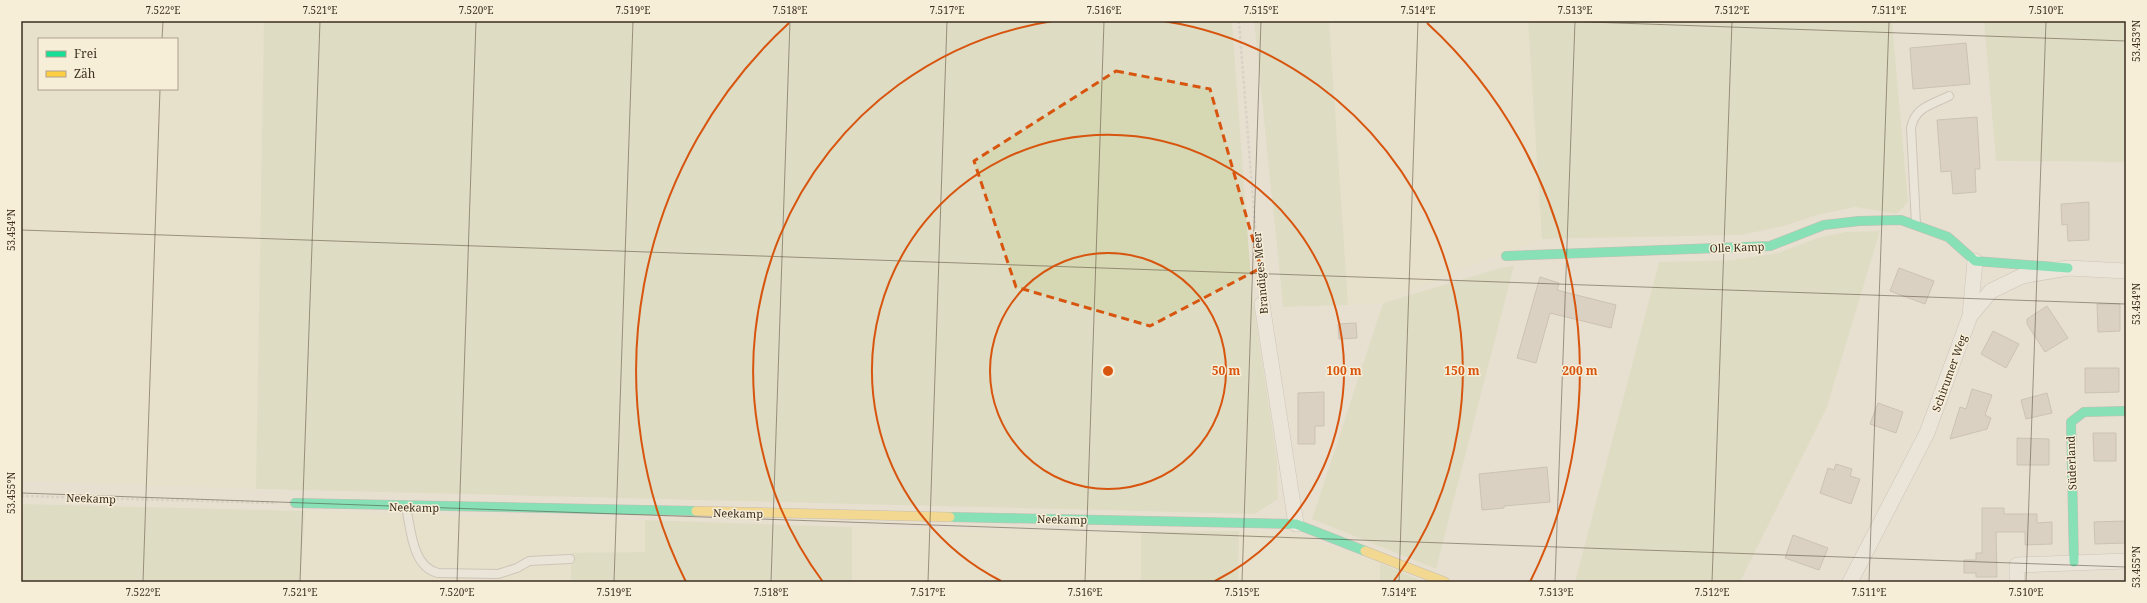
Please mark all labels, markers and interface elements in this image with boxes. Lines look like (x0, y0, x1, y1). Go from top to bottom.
text: 7.522°E (145, 3, 181, 17)
text: 7.521°E (302, 3, 338, 17)
text: 7.520°E (458, 3, 494, 17)
text: 7.519°E (615, 3, 651, 17)
text: 7.518°E (772, 3, 808, 17)
text: 7.517°E (929, 3, 965, 17)
text: 7.516°E (1086, 3, 1122, 17)
text: 7.515°E (1243, 3, 1279, 17)
text: 7.514°E (1400, 3, 1436, 17)
text: 7.513°E (1557, 3, 1593, 17)
text: 7.512°E (1714, 3, 1750, 17)
text: 7.511°E (1871, 3, 1907, 17)
text: 7.510°E (2028, 3, 2064, 17)
text: 53.453°N (2129, 20, 2143, 62)
legend (38, 38, 178, 90)
text: Frei (74, 45, 97, 62)
text: Zäh (74, 65, 96, 82)
text: 53.454°N (4, 209, 18, 251)
street label: Brandiges Meer (1249, 230, 1271, 315)
street label: Olle Kamp (1709, 239, 1765, 255)
text: 53.454°N (2129, 283, 2143, 325)
street label: Schirumer Weg (1928, 332, 1970, 414)
text: 50 m (1212, 362, 1240, 379)
text: 100 m (1326, 362, 1362, 379)
text: 150 m (1444, 362, 1480, 379)
text: 200 m (1562, 362, 1598, 379)
centre of rings (1101, 364, 1115, 378)
street label: Süderland (2063, 435, 2079, 490)
text: 53.455°N (4, 472, 18, 514)
street label: Neekamp (66, 490, 116, 506)
street label: Neekamp (389, 499, 439, 515)
street label: Neekamp (713, 505, 763, 521)
street label: Neekamp (1037, 511, 1087, 527)
text: 53.455°N (2129, 546, 2143, 588)
text: 7.522°E (125, 585, 161, 599)
text: 7.521°E (282, 585, 318, 599)
text: 7.520°E (439, 585, 475, 599)
text: 7.519°E (596, 585, 632, 599)
text: 7.518°E (753, 585, 789, 599)
text: 7.517°E (910, 585, 946, 599)
text: 7.516°E (1067, 585, 1103, 599)
text: 7.515°E (1224, 585, 1260, 599)
text: 7.514°E (1381, 585, 1417, 599)
text: 7.513°E (1538, 585, 1574, 599)
text: 7.512°E (1694, 585, 1730, 599)
text: 7.511°E (1851, 585, 1887, 599)
text: 7.510°E (2008, 585, 2044, 599)

